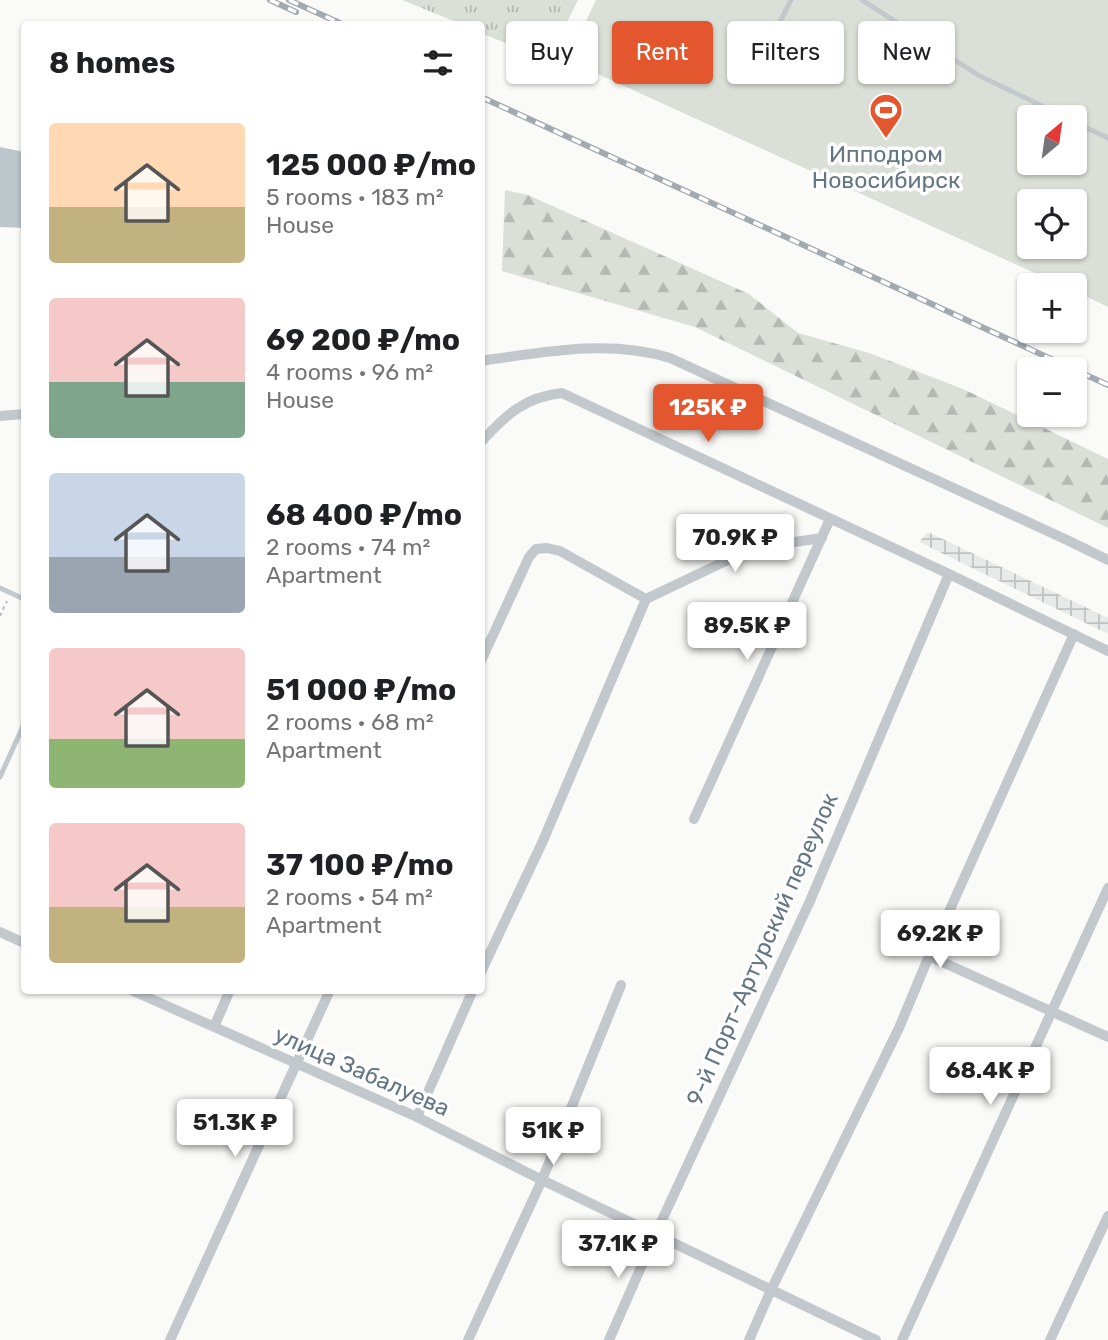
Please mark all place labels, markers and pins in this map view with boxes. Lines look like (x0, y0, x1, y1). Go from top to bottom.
sports icon: Ипподром Новосибирск (867, 91, 905, 140)
place label: Ипподром Новосибирск (812, 140, 960, 194)
pin: 125K ₽ (651, 384, 765, 444)
pin: 70.9K ₽ (670, 514, 800, 574)
pin: 89.5K ₽ (682, 602, 812, 662)
pin: 69.2K ₽ (875, 911, 1005, 970)
pin: 68.4K ₽ (925, 1048, 1055, 1107)
pin: 51.3K ₽ (170, 1100, 300, 1159)
pin: 51K ₽ (504, 1108, 602, 1167)
pin: 37.1K ₽ (553, 1220, 683, 1280)

